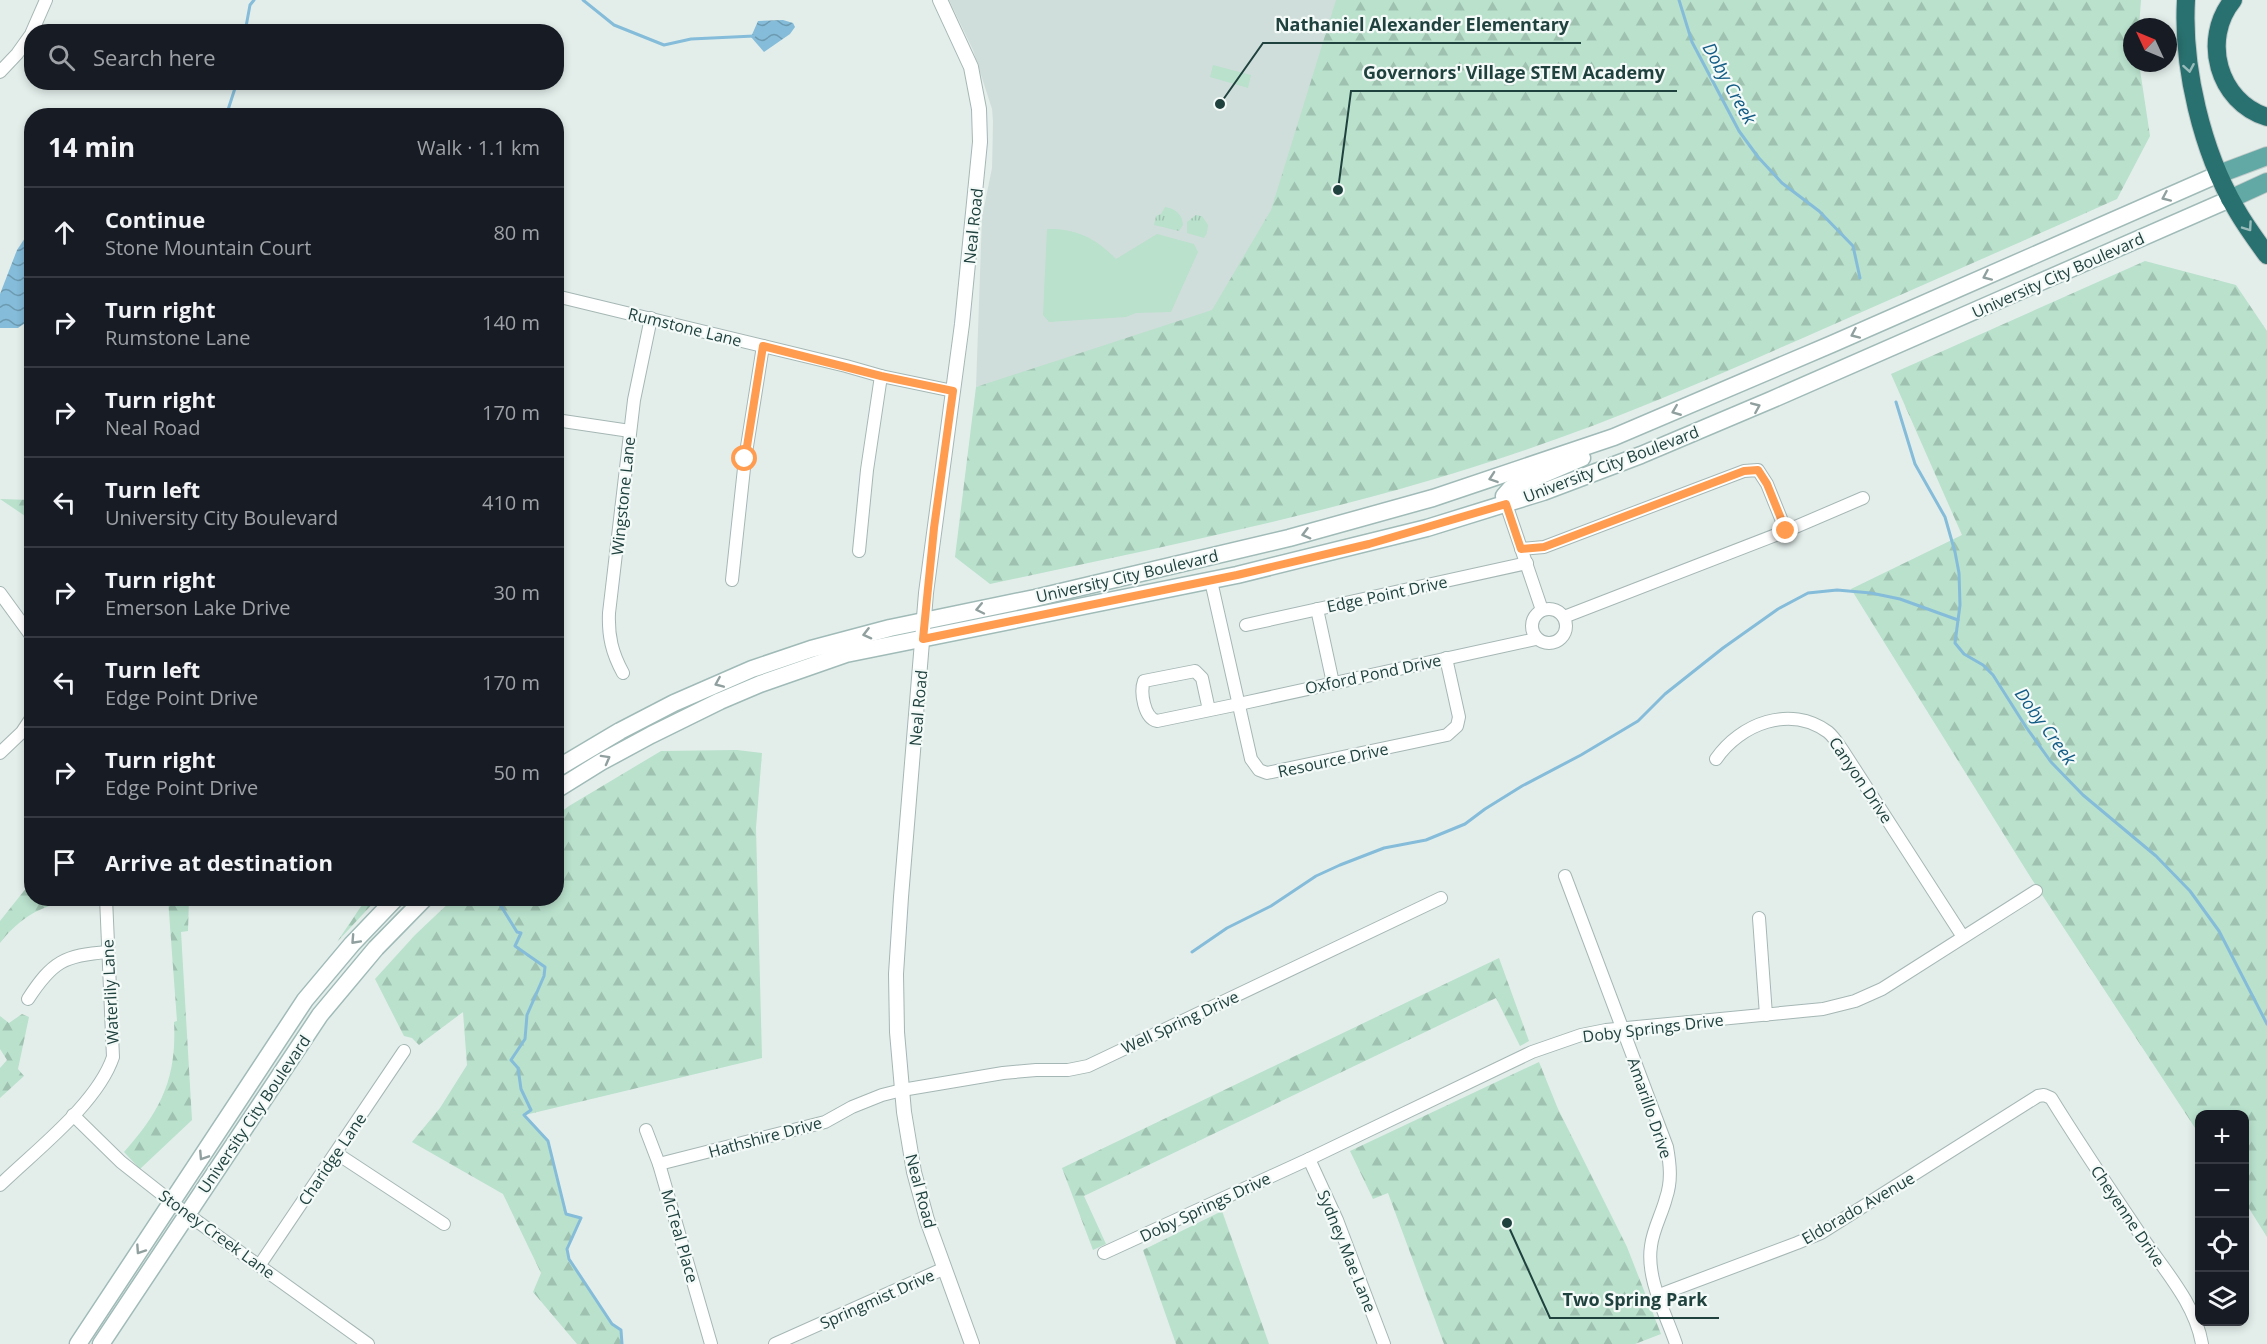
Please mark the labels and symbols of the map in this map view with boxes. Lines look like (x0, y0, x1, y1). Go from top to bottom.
callout: Nathaniel Alexander Elementary (1263, 7, 1581, 43)
text: Nathaniel Alexander Elementary (1275, 12, 1570, 36)
north arrow (2123, 18, 2177, 72)
water label: Doby Creek (1698, 38, 1763, 129)
callout: Governors' Village STEM Academy (1351, 55, 1677, 91)
text: Governors' Village STEM Academy (1363, 60, 1666, 84)
one-way arrow (2182, 62, 2195, 72)
street label: Neal Road (958, 187, 988, 265)
one-way arrow (2161, 190, 2172, 202)
one-way arrow (2241, 221, 2252, 232)
street label: University City Boulevard (1968, 227, 2148, 323)
one-way arrow (1983, 268, 1994, 280)
street label: Rumstone Lane (626, 302, 744, 352)
one-way arrow (1850, 327, 1861, 339)
one-way arrow (1750, 402, 1761, 414)
one-way arrow (1671, 404, 1682, 416)
street label: University City Boulevard (1520, 420, 1702, 508)
street label: Wingstone Lane (606, 436, 640, 556)
route start (731, 445, 757, 471)
one-way arrow (1488, 471, 1498, 484)
route end (1772, 517, 1798, 543)
one-way arrow (1301, 527, 1312, 539)
street label: University City Boulevard (1034, 544, 1220, 608)
street label: Edge Point Drive (1325, 570, 1449, 618)
one-way arrow (975, 602, 985, 615)
one-way arrow (863, 626, 873, 639)
street label: Oxford Pond Drive (1303, 649, 1443, 699)
street label: Neal Road (904, 669, 932, 747)
one-way arrow (714, 676, 725, 688)
water label: Doby Creek (2010, 683, 2083, 770)
street label: Canyon Drive (1824, 733, 1898, 827)
street label: Resource Drive (1276, 738, 1390, 782)
one-way arrow (600, 755, 610, 766)
one-way arrow (352, 933, 363, 944)
street label: Waterlily Lane (96, 939, 124, 1045)
street label: Well Spring Drive (1118, 985, 1242, 1059)
street label: Doby Springs Drive (1581, 1008, 1725, 1048)
street label: University City Boulevard (193, 1031, 315, 1197)
street label: Amarillo Drive (1622, 1055, 1678, 1161)
street label: Charidge Lane (293, 1108, 371, 1210)
street label: Hathshire Drive (706, 1111, 824, 1163)
one-way arrow (200, 1149, 211, 1160)
street label: Neal Road (901, 1151, 941, 1231)
street label: Cheyenne Drive (2086, 1161, 2170, 1271)
street label: Doby Springs Drive (1136, 1167, 1274, 1247)
street label: Eldorado Avenue (1797, 1167, 1919, 1249)
street label: Stoney Creek Lane (155, 1184, 279, 1284)
street label: McTeal Place (656, 1187, 704, 1285)
street label: Sydney Mae Lane (1312, 1187, 1382, 1315)
one-way arrow (136, 1244, 147, 1255)
street label: Springmist Drive (816, 1264, 938, 1334)
callout: Two Spring Park (1550, 1282, 1719, 1318)
text: Two Spring Park (1563, 1287, 1708, 1311)

